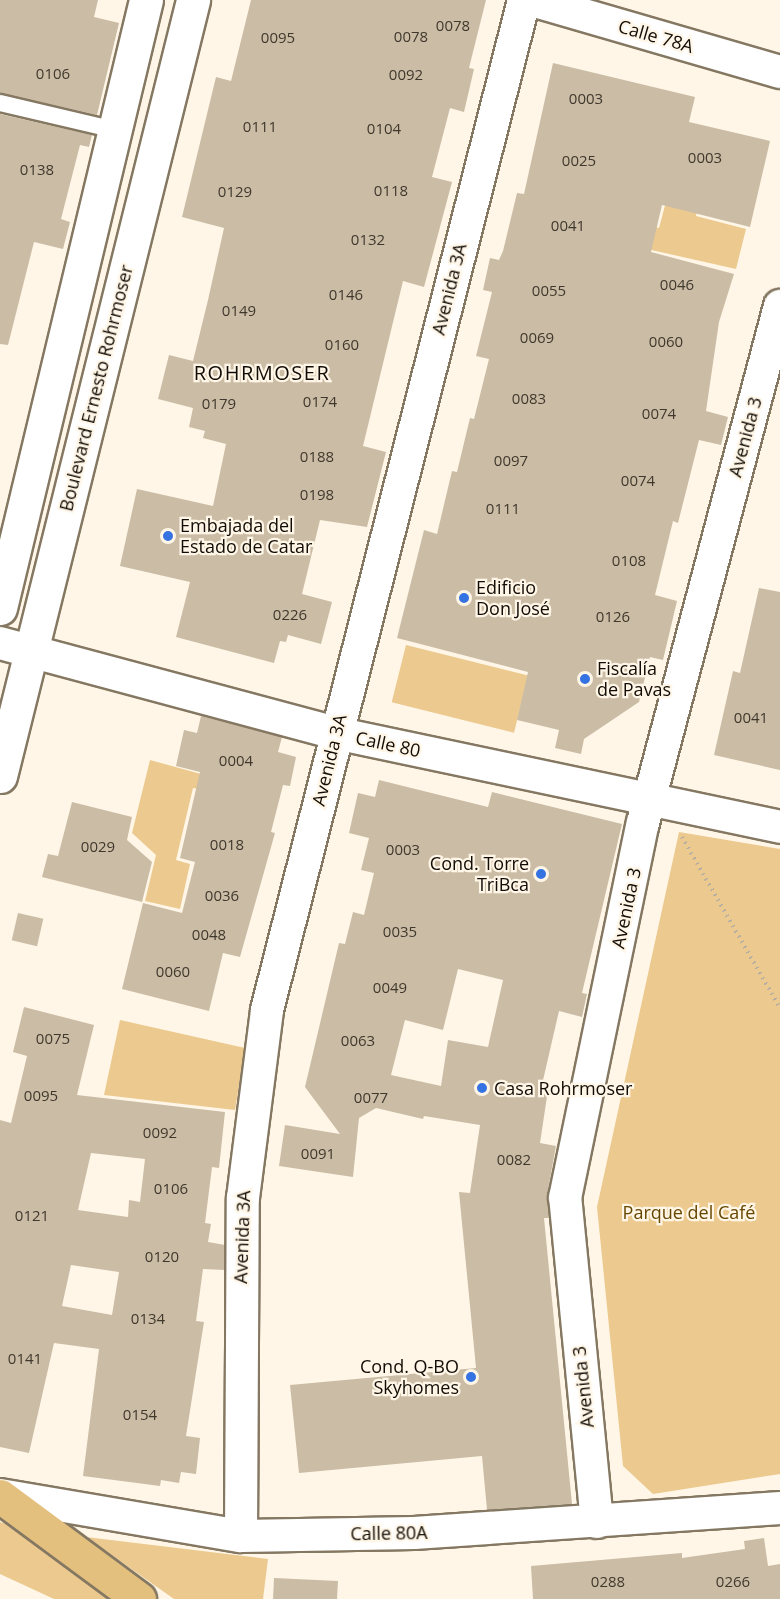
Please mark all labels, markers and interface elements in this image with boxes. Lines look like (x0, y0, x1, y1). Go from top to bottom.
street label: Calle 78A (616, 15, 696, 57)
house number: 0078 (436, 17, 470, 35)
house number: 0078 (394, 28, 428, 46)
house number: 0095 (261, 29, 295, 47)
house number: 0106 (36, 65, 70, 83)
house number: 0092 (389, 66, 423, 84)
house number: 0003 (569, 90, 603, 108)
house number: 0111 (243, 118, 277, 136)
house number: 0104 (367, 120, 401, 138)
house number: 0003 (688, 149, 722, 167)
house number: 0025 (562, 152, 596, 170)
house number: 0138 (20, 161, 54, 179)
house number: 0118 (374, 182, 408, 200)
house number: 0129 (218, 183, 252, 201)
house number: 0041 (551, 217, 585, 235)
house number: 0132 (351, 231, 385, 249)
street label: Avenida 3A (427, 241, 471, 337)
street label: Boulevard Ernesto Rohrmoser (55, 263, 137, 513)
house number: 0046 (660, 276, 694, 294)
house number: 0055 (532, 282, 566, 300)
house number: 0146 (329, 286, 363, 304)
house number: 0149 (222, 302, 256, 320)
house number: 0069 (520, 329, 554, 347)
house number: 0060 (649, 333, 683, 351)
house number: 0160 (325, 336, 359, 354)
district label: ROHRMOSER (194, 360, 330, 384)
house number: 0083 (512, 390, 546, 408)
house number: 0174 (303, 393, 337, 411)
house number: 0179 (202, 395, 236, 413)
street label: Avenida 3 (724, 395, 766, 479)
house number: 0074 (642, 405, 676, 423)
house number: 0188 (300, 448, 334, 466)
house number: 0097 (494, 452, 528, 470)
house number: 0074 (621, 472, 655, 490)
house number: 0198 (300, 486, 334, 504)
house number: 0111 (486, 500, 520, 518)
place label: Embajada del Estado de Catar (180, 515, 312, 558)
marker: Embajada del Estado de Catar (161, 529, 175, 543)
house number: 0108 (612, 552, 646, 570)
place label: Edificio Don José (476, 577, 550, 620)
marker: Edificio Don José (457, 591, 471, 605)
house number: 0226 (273, 606, 307, 624)
house number: 0126 (596, 608, 630, 626)
place label: Fiscalía de Pavas (597, 658, 671, 700)
marker: Fiscalía de Pavas (578, 672, 592, 686)
house number: 0041 (734, 709, 768, 727)
street label: Avenida 3A (307, 712, 351, 808)
street label: Calle 80 (354, 727, 422, 761)
house number: 0004 (219, 752, 253, 770)
house number: 0018 (210, 836, 244, 854)
house number: 0029 (81, 838, 115, 856)
house number: 0003 (386, 841, 420, 859)
place label: Cond. Torre TriBca (430, 853, 529, 896)
street label: Avenida 3 (607, 866, 645, 950)
marker: Cond. Torre TriBca (534, 867, 548, 881)
house number: 0036 (205, 887, 239, 905)
house number: 0035 (383, 923, 417, 941)
house number: 0048 (192, 926, 226, 944)
house number: 0060 (156, 963, 190, 981)
house number: 0049 (373, 979, 407, 997)
house number: 0075 (36, 1030, 70, 1048)
house number: 0063 (341, 1032, 375, 1050)
place label: Casa Rohrmoser (494, 1077, 632, 1099)
marker: Casa Rohrmoser (475, 1081, 489, 1095)
house number: 0095 (24, 1087, 58, 1105)
house number: 0077 (354, 1089, 388, 1107)
house number: 0092 (143, 1124, 177, 1142)
house number: 0091 (301, 1145, 335, 1163)
house number: 0082 (497, 1151, 531, 1169)
house number: 0106 (154, 1180, 188, 1198)
street label: Avenida 3A (230, 1190, 254, 1284)
park label: Parque del Café (623, 1201, 755, 1223)
house number: 0121 (15, 1207, 49, 1225)
house number: 0120 (145, 1248, 179, 1266)
house number: 0134 (131, 1310, 165, 1328)
street label: Avenida 3 (568, 1345, 598, 1429)
house number: 0141 (8, 1350, 42, 1368)
place label: Cond. Q-BO Skyhomes (360, 1356, 459, 1398)
marker: Cond. Q-BO Skyhomes (464, 1370, 478, 1384)
house number: 0154 (123, 1406, 157, 1424)
street label: Calle 80A (350, 1522, 428, 1544)
house number: 0288 (591, 1573, 625, 1591)
house number: 0266 (716, 1573, 750, 1591)

